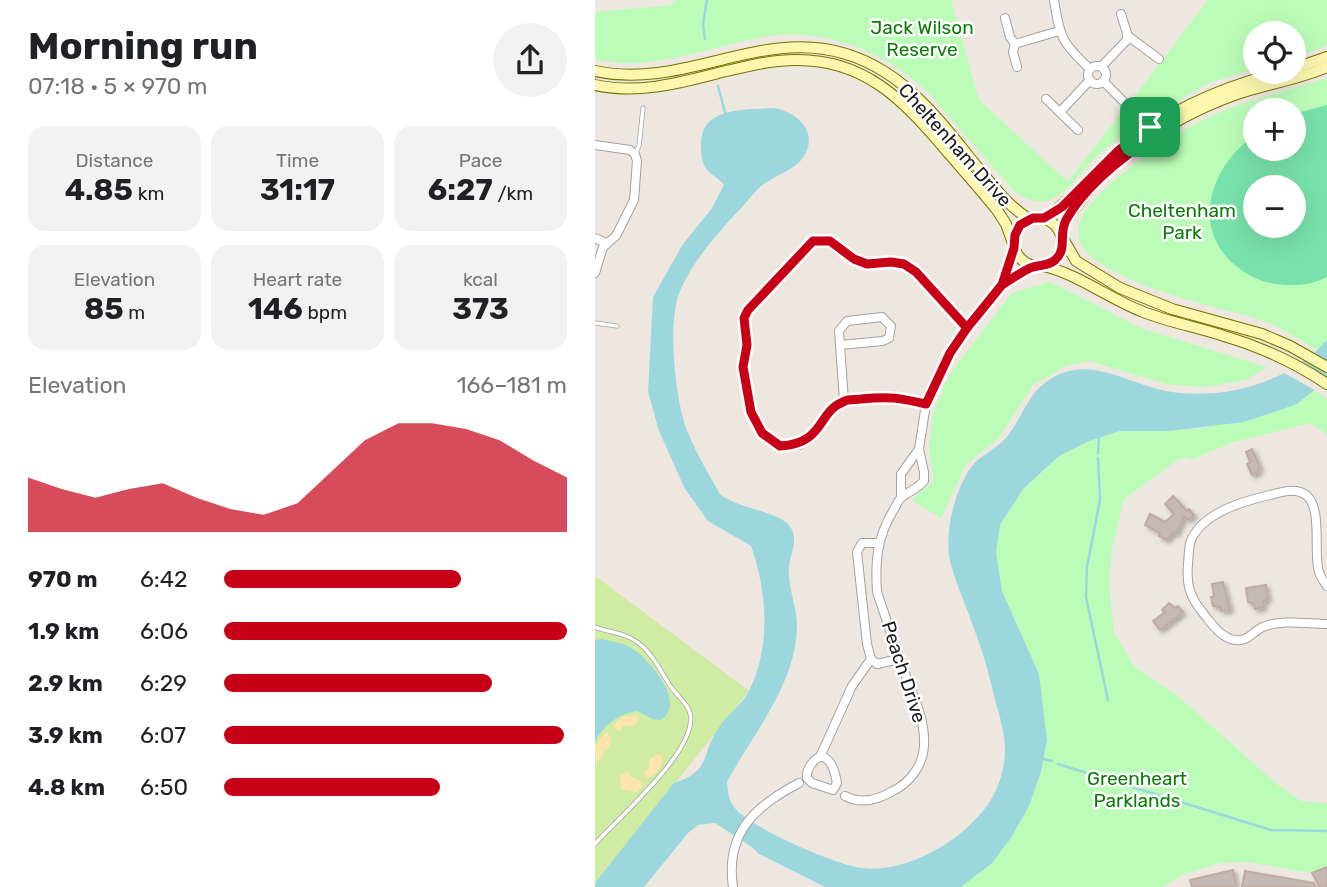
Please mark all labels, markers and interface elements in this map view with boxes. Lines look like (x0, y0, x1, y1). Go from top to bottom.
park label: Jack Wilson Reserve (870, 16, 974, 61)
map controls (1243, 21, 1306, 238)
button: locate (1243, 21, 1306, 84)
text: Morning run (28, 23, 258, 69)
button: share (493, 23, 567, 97)
text: 07:18 · 5 × 970 m (28, 72, 208, 100)
street label: Cheltenham Drive (893, 78, 1017, 212)
pin (1120, 97, 1180, 157)
button: + (1243, 98, 1306, 161)
icon: arrive (1131, 108, 1169, 146)
text: Distance (76, 149, 153, 172)
text: Time (276, 149, 319, 172)
text: Pace (459, 149, 502, 172)
text: 4.85 (65, 172, 133, 208)
text: 31:17 (260, 172, 335, 208)
text: 6:27 (428, 172, 493, 208)
button: − (1243, 175, 1306, 238)
text: km (133, 182, 164, 205)
text: /km (493, 182, 533, 205)
park label: Cheltenham Park (1128, 199, 1236, 244)
text: Elevation (74, 268, 155, 291)
text: Heart rate (253, 268, 342, 291)
text: kcal (463, 268, 498, 291)
text: 85 (84, 291, 124, 327)
text: 146 (248, 291, 303, 327)
text: 373 (452, 291, 509, 327)
text: m (124, 301, 145, 324)
text: bpm (303, 301, 347, 324)
text: Elevation (28, 371, 127, 399)
text: 166–181 m (457, 371, 567, 399)
text: 970 m (28, 565, 98, 593)
text: 6:42 (140, 565, 188, 593)
text: 1.9 km (28, 617, 99, 645)
text: 6:06 (140, 617, 188, 645)
street label: Peach Drive (877, 618, 931, 726)
text: 2.9 km (28, 669, 103, 697)
text: 6:29 (140, 669, 187, 697)
text: 3.9 km (28, 721, 103, 749)
text: 6:07 (140, 721, 186, 749)
park label: Greenheart Parklands (1087, 767, 1188, 812)
text: 4.8 km (28, 773, 105, 801)
text: 6:50 (140, 773, 188, 801)

